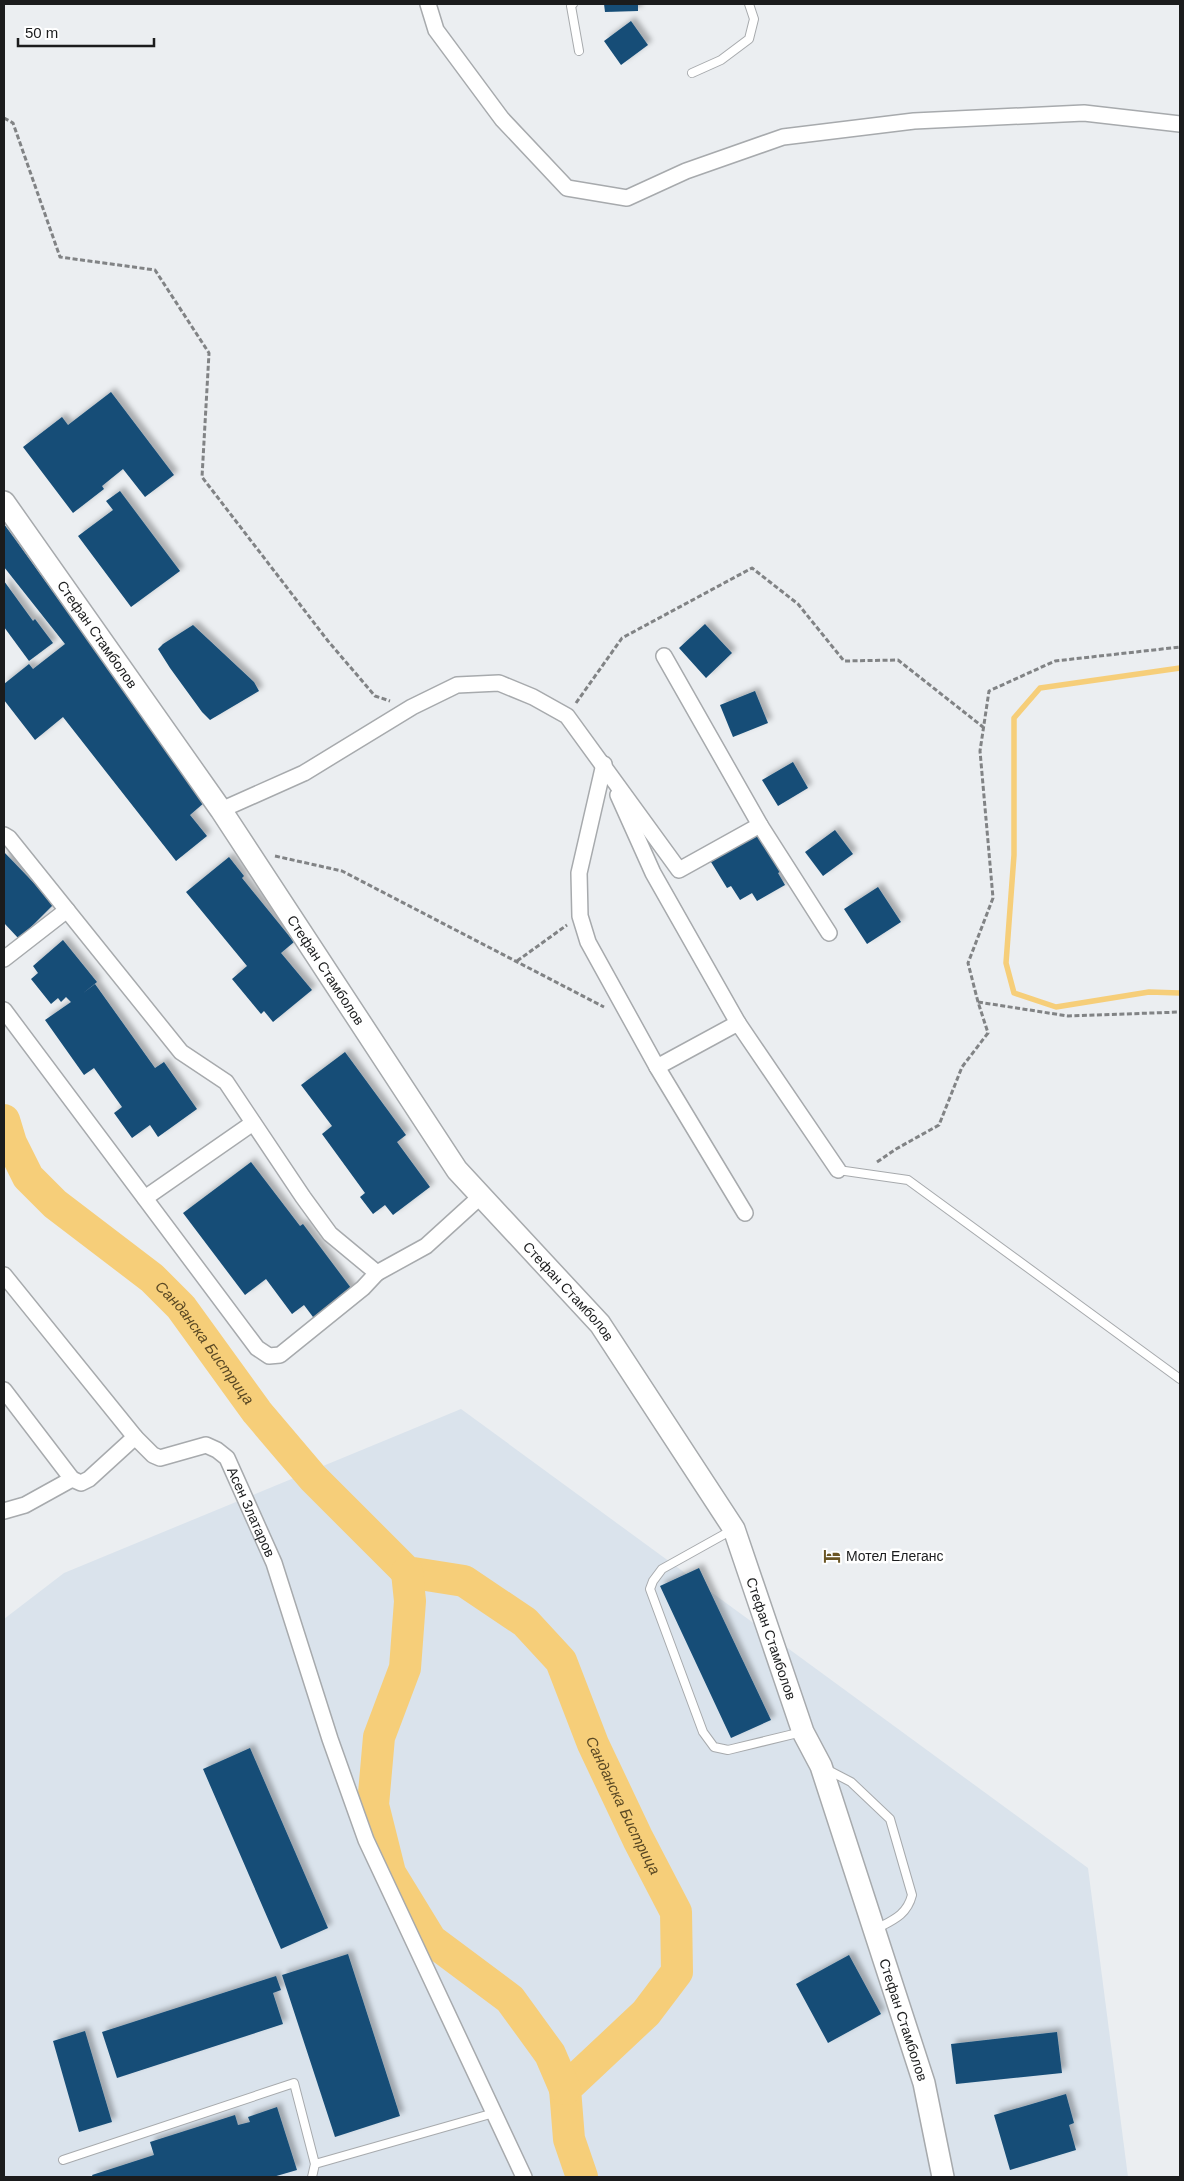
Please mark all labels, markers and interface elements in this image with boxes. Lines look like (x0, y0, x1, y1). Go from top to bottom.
scale bar (18, 15, 154, 47)
text: 50 m (25, 24, 58, 41)
street label: Стефан Стамболов (54, 578, 141, 691)
street label: Стефан Стамболов (284, 912, 368, 1028)
street label: Стефан Стамболов (520, 1238, 617, 1344)
water label: Санданска Бистрица (152, 1277, 258, 1408)
street label: Асен Златаров (224, 1464, 278, 1560)
hotel icon: Мотел Елеганс (822, 1546, 842, 1566)
place label: Мотел Елеганс (846, 1548, 944, 1564)
street label: Стефан Стамболов (743, 1575, 799, 1702)
water label: Санданска Бистрица (583, 1734, 664, 1877)
street label: Стефан Стамболов (876, 1956, 931, 2083)

